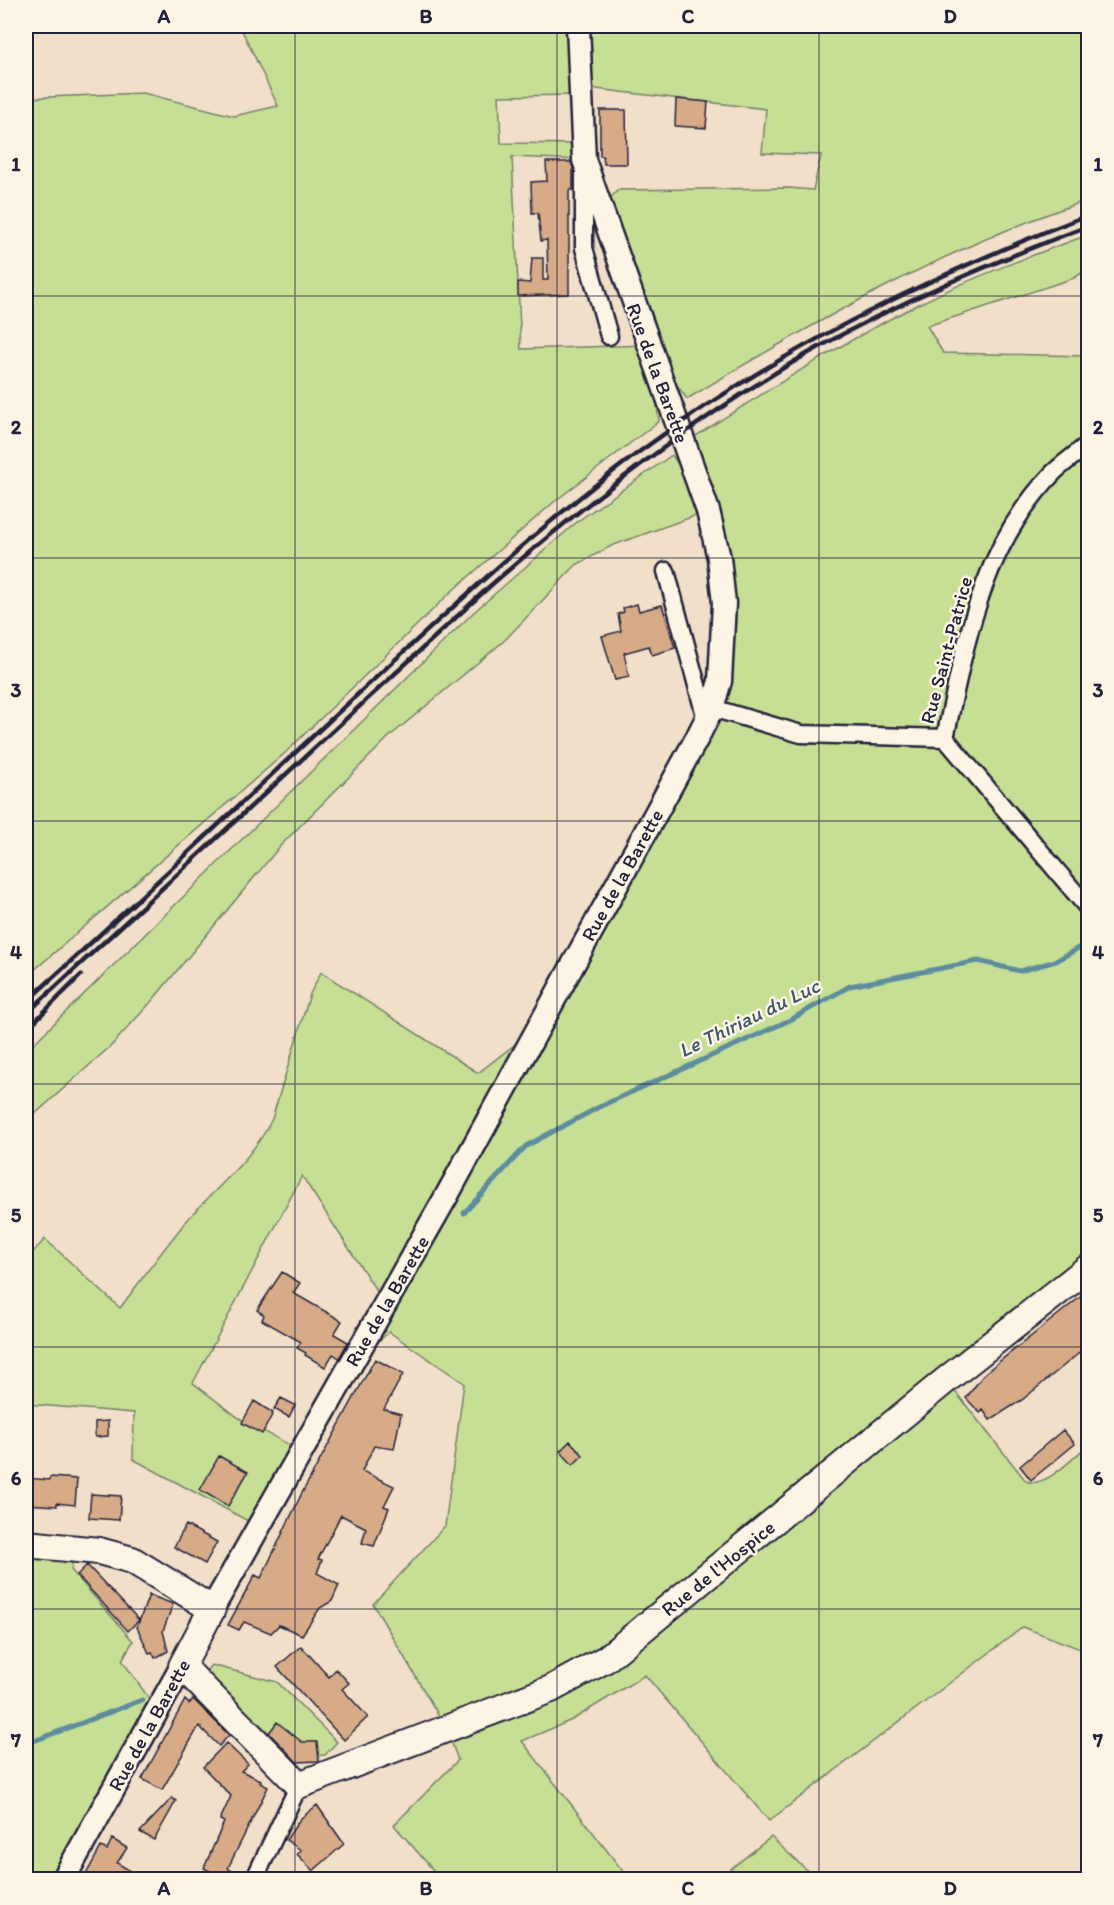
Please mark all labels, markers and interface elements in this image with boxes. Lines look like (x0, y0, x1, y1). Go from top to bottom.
text: A (157, 4, 171, 28)
text: B (420, 4, 433, 28)
text: C (682, 4, 695, 28)
text: D (943, 4, 957, 28)
text: 1 (11, 152, 21, 176)
text: 1 (1093, 152, 1103, 176)
street label: Rue de la Barette (622, 300, 694, 446)
text: 2 (11, 415, 22, 439)
text: 2 (1093, 415, 1104, 439)
street label: Rue Saint-Patrice (915, 574, 977, 726)
text: 3 (11, 678, 22, 702)
text: 3 (1093, 678, 1104, 702)
street label: Rue de la Barette (576, 805, 668, 945)
text: 4 (10, 940, 22, 964)
text: 4 (1092, 940, 1104, 964)
water label: Le Thiriau du Luc (674, 972, 824, 1063)
text: 5 (11, 1203, 22, 1227)
text: 5 (1093, 1203, 1104, 1227)
street label: Rue de la Barette (340, 1231, 434, 1371)
text: 6 (11, 1466, 22, 1490)
text: 6 (1093, 1466, 1104, 1490)
street label: Rue de l'Hospice (656, 1515, 780, 1621)
street label: Rue de la Barette (103, 1655, 195, 1795)
text: 7 (10, 1728, 21, 1752)
text: 7 (1092, 1728, 1103, 1752)
text: A (157, 1876, 171, 1900)
text: B (420, 1876, 433, 1900)
text: C (682, 1876, 695, 1900)
text: D (943, 1876, 957, 1900)

